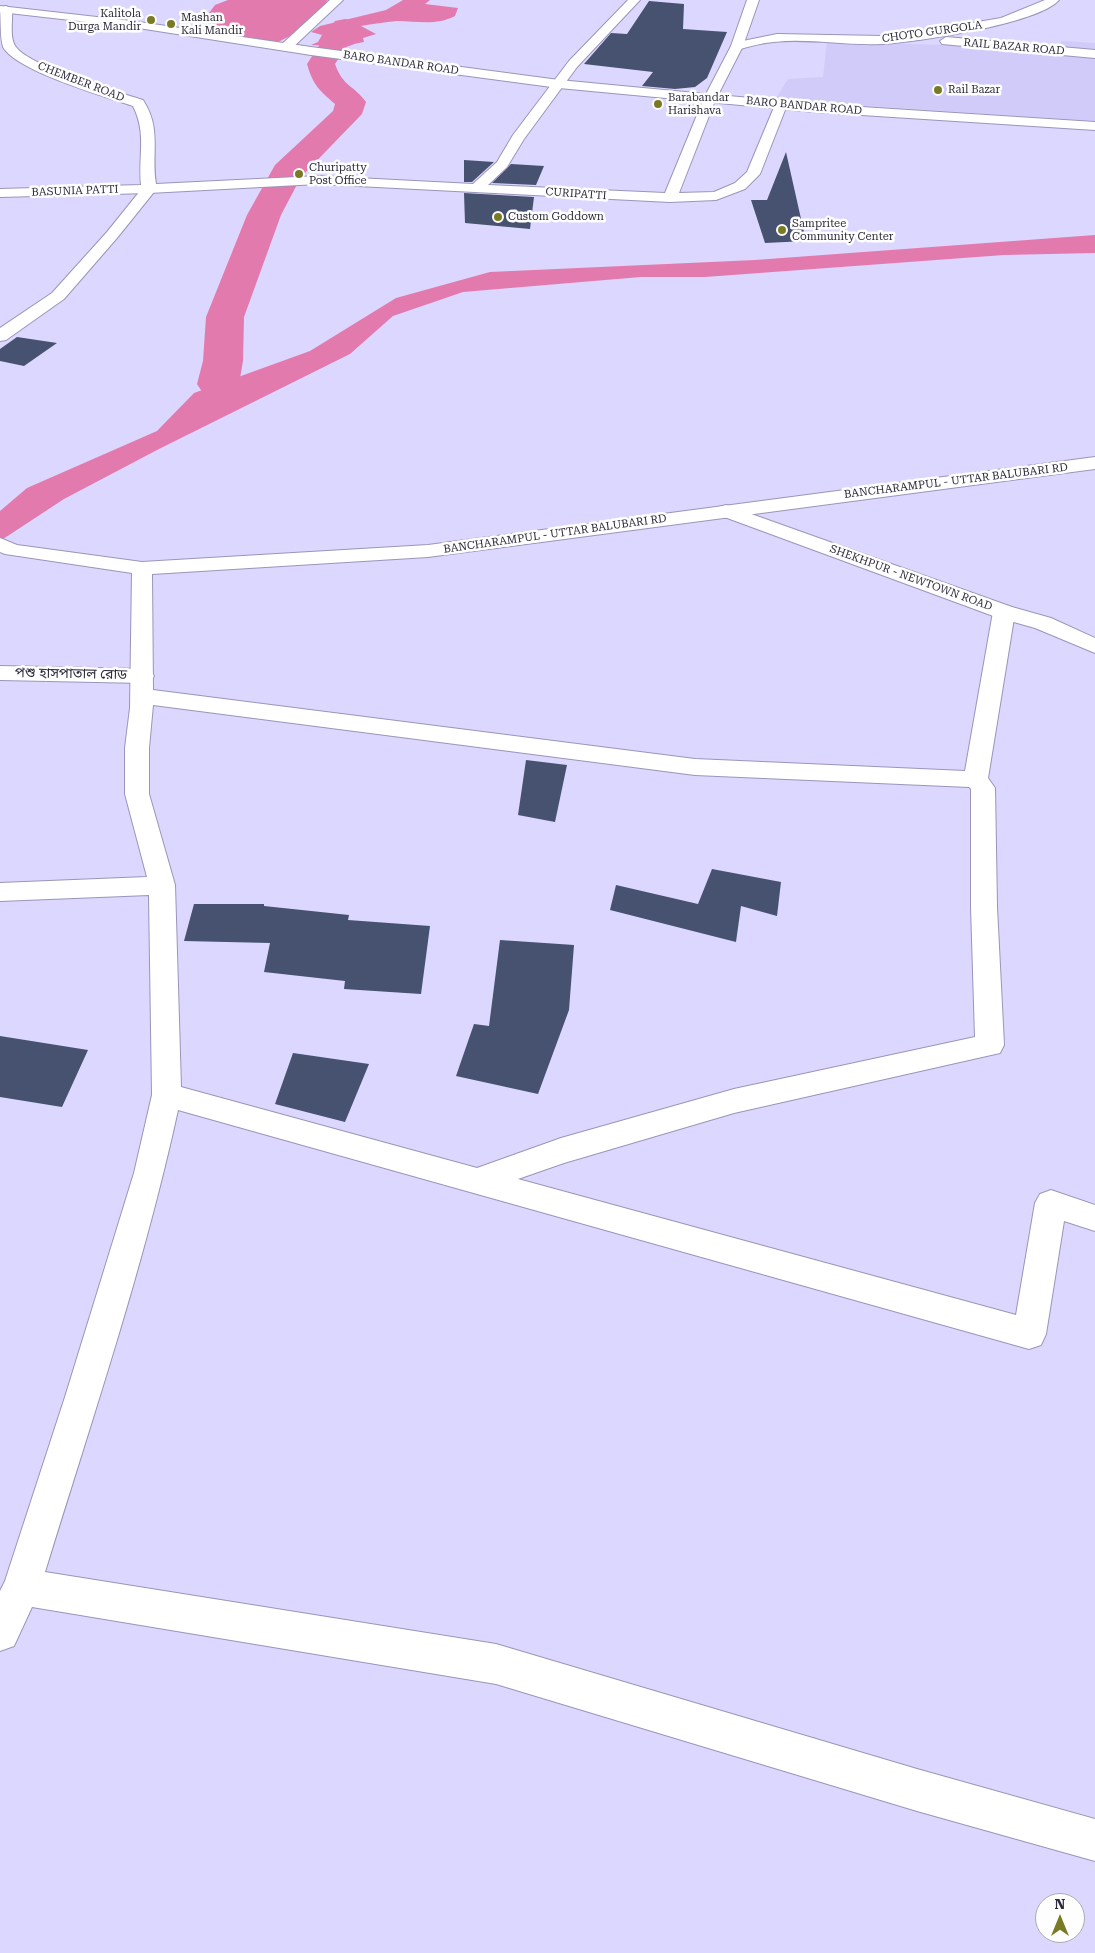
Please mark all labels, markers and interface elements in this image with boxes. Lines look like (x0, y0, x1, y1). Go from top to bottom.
place label: Kalitola Durga Mandir (68, 7, 141, 33)
place label: Mashan Kali Mandir (181, 11, 243, 37)
marker: Kalitola Durga Mandir (145, 14, 157, 26)
marker: Mashan Kali Mandir (165, 18, 177, 30)
street label: CHOTO GURGOLA (881, 18, 983, 46)
street label: RAIL BAZAR ROAD (963, 36, 1065, 58)
street label: BARO BANDAR ROAD (342, 48, 460, 78)
street label: CHEMBER ROAD (36, 59, 126, 105)
place label: Rail Bazar (948, 83, 1000, 97)
marker: Rail Bazar (932, 84, 944, 96)
place label: Barabandar Harishava (668, 91, 729, 117)
street label: BARO BANDAR ROAD (745, 94, 863, 118)
marker: Barabandar Harishava (652, 98, 664, 110)
place label: Churipatty Post Office (309, 161, 367, 187)
marker: Churipatty Post Office (293, 168, 305, 180)
street label: BASUNIA PATTI (31, 183, 119, 199)
street label: CURIPATTI (545, 185, 607, 203)
place label: Custom Goddown (508, 210, 604, 224)
marker: Custom Goddown (492, 211, 504, 223)
place label: Sampritee Community Center (792, 217, 893, 243)
marker: Sampritee Community Center (776, 224, 788, 236)
street label: BANCHARAMPUL - UTTAR BALUBARI RD (843, 461, 1069, 501)
street label: BANCHARAMPUL - UTTAR BALUBARI RD (443, 512, 667, 556)
street label: SHEKHPUR - NEWTOWN ROAD (828, 542, 994, 614)
street label: পশু হাসপাতাল রোড (15, 665, 127, 683)
north arrow (1035, 1893, 1085, 1943)
text: N (1055, 1896, 1065, 1912)

